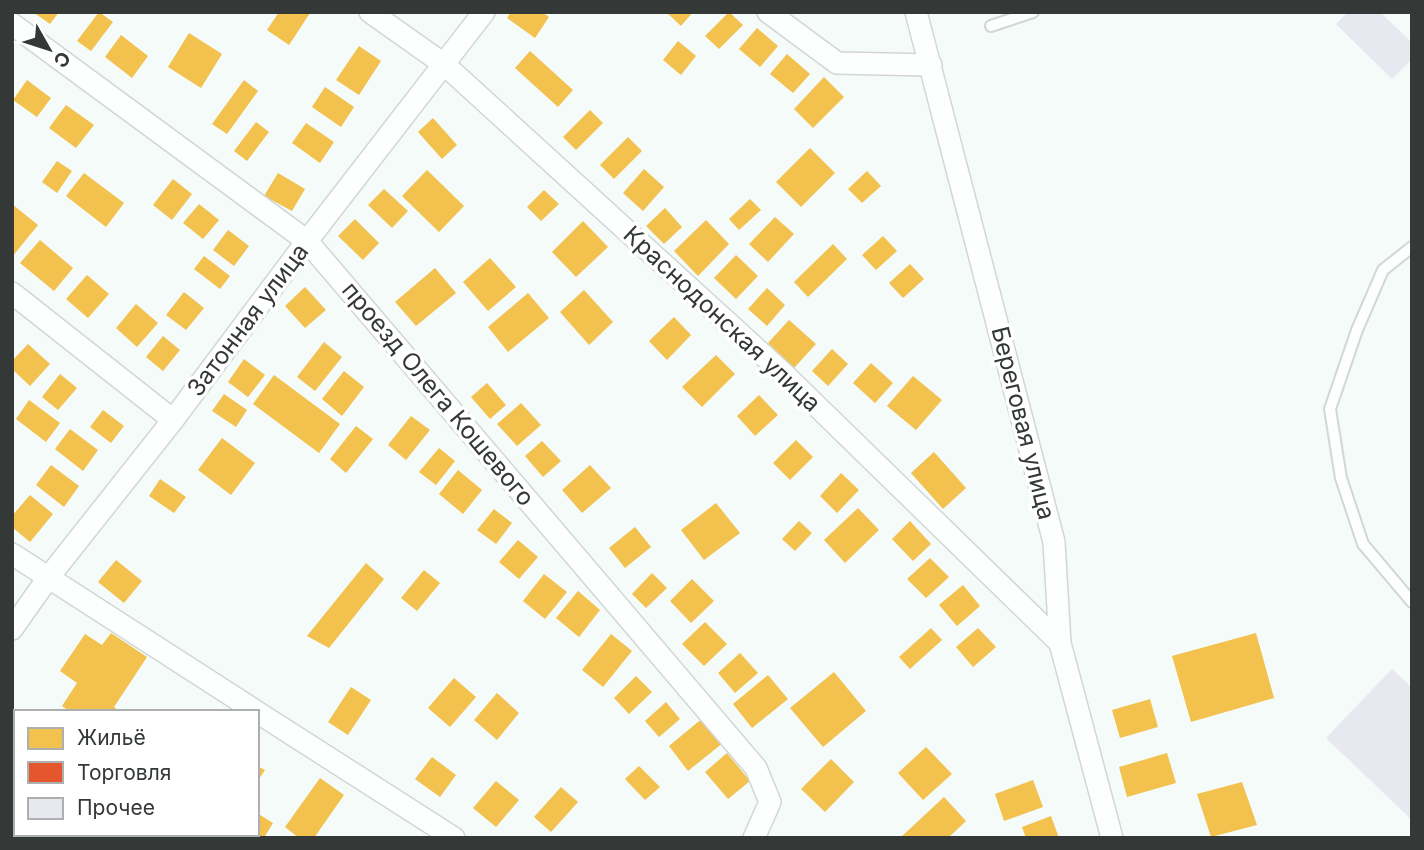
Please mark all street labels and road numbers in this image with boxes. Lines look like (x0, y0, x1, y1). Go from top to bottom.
street label: Краснодонская улица (618, 220, 827, 418)
street label: Затонная улица (181, 238, 314, 402)
street label: проезд Олега Кошевого (336, 276, 541, 512)
street label: Береговая улица (985, 323, 1061, 522)

